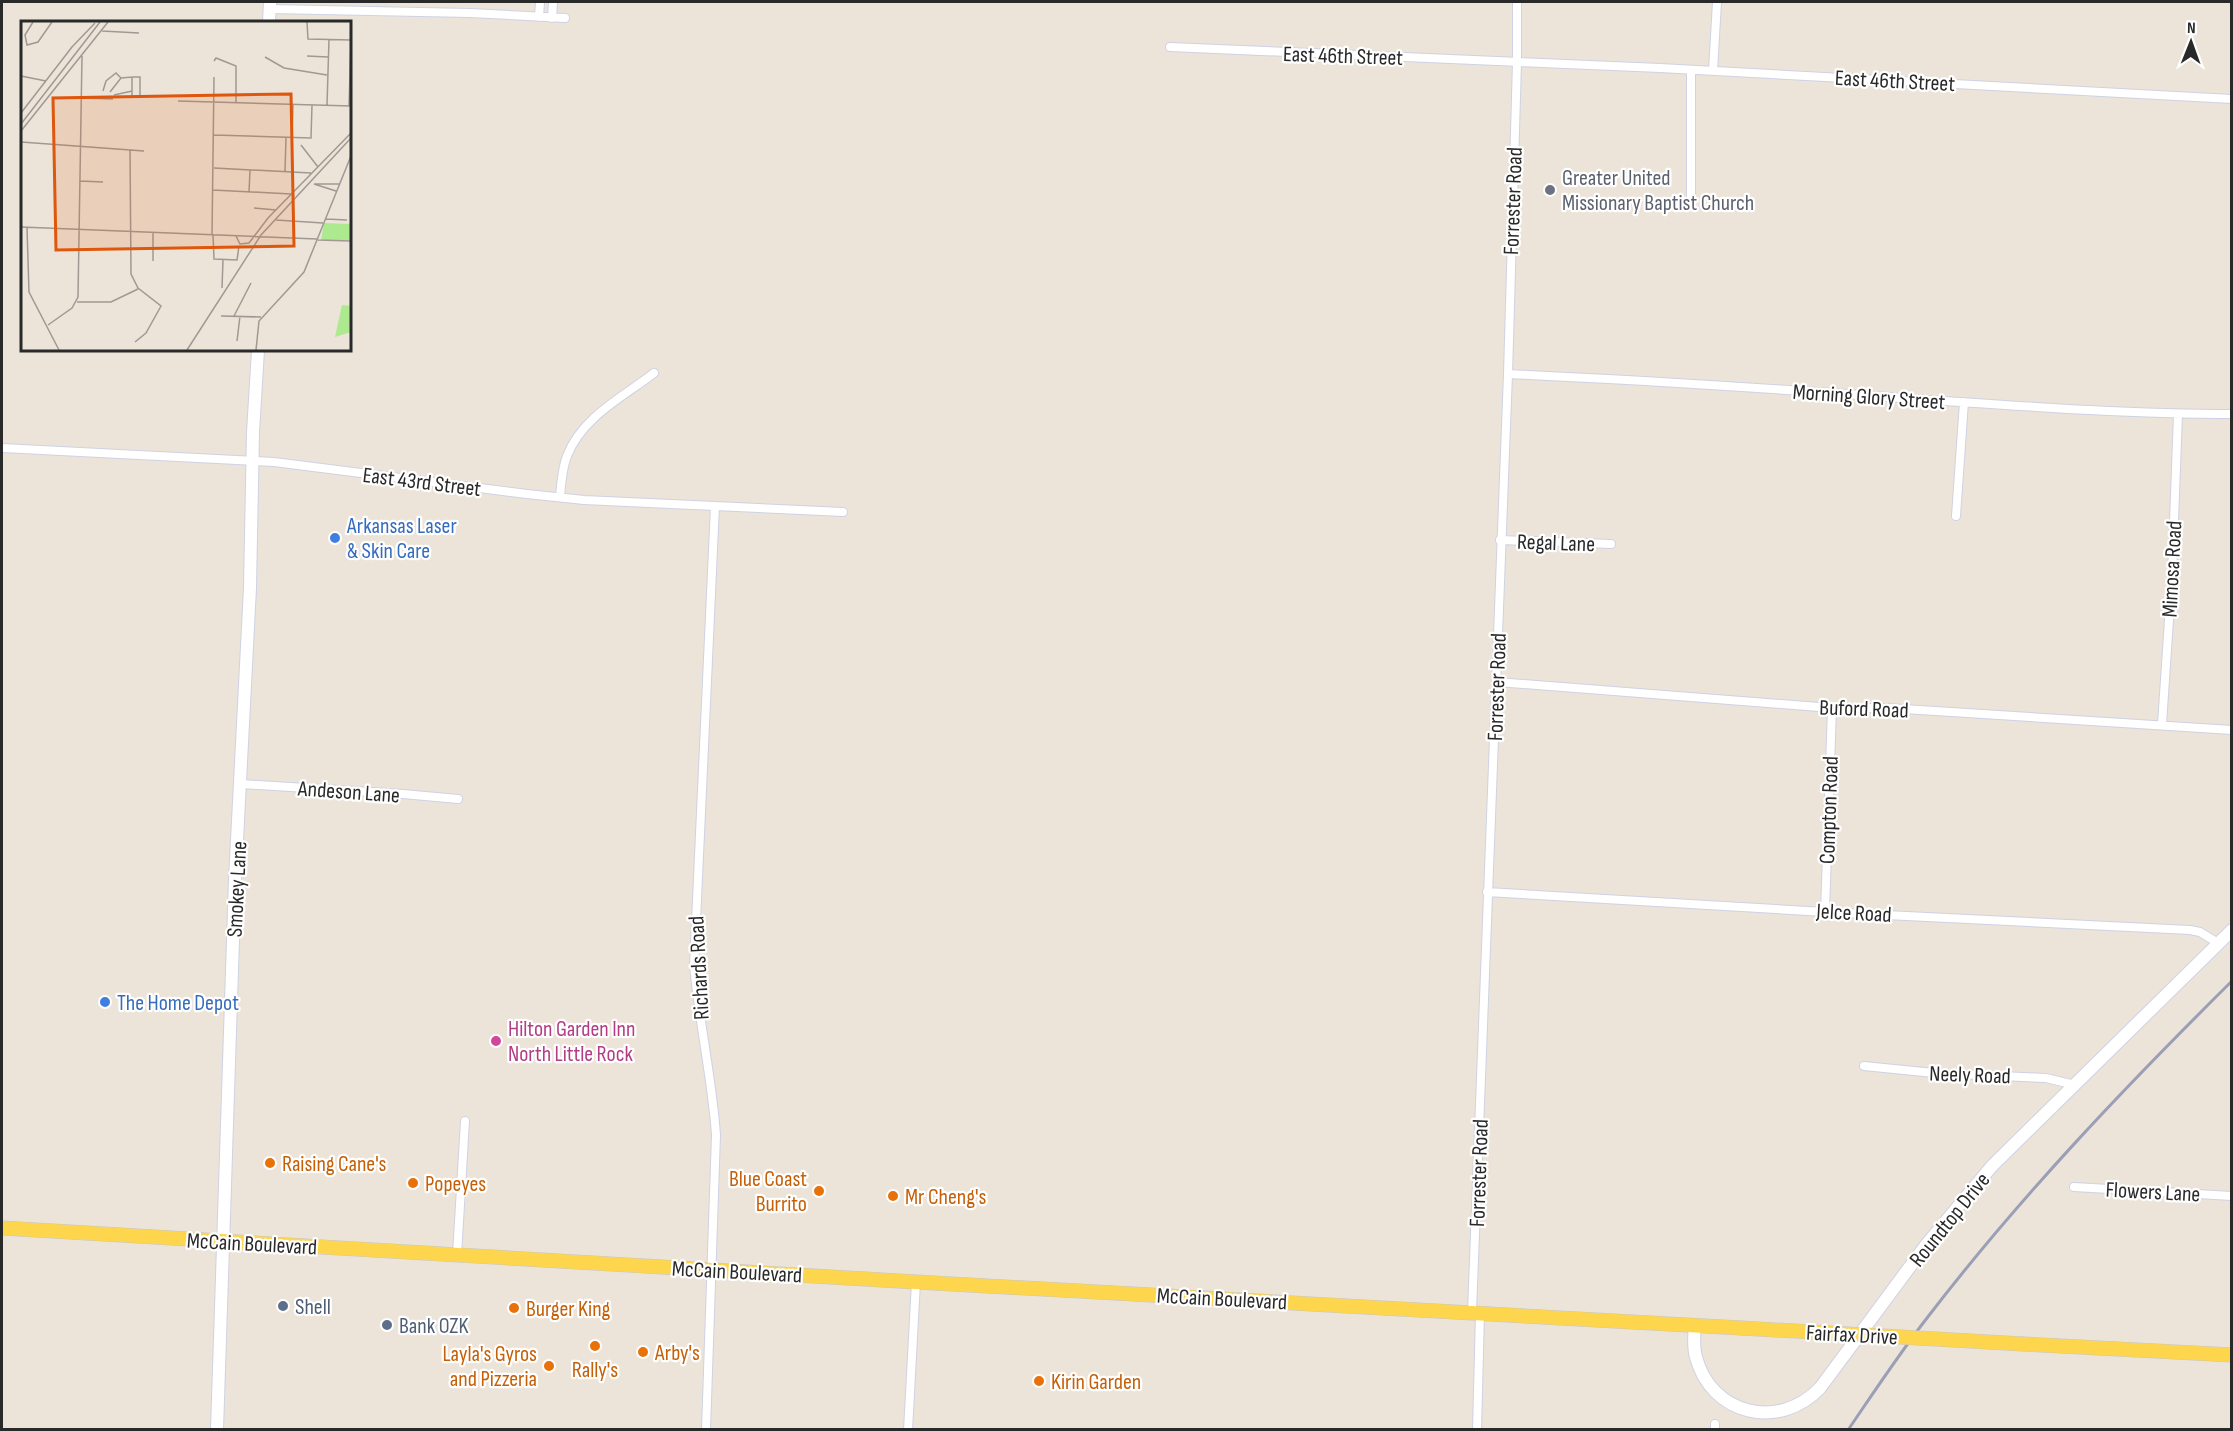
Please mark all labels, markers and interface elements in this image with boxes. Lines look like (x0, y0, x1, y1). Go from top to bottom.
north arrow (2161, 12, 2221, 72)
text: N (2187, 19, 2196, 38)
inset map (21, 21, 351, 351)
street label: East 46th Street (1282, 41, 1404, 72)
street label: East 46th Street (1834, 65, 1956, 98)
street label: Forrester Road (1498, 147, 1529, 256)
place label: Greater United Missionary Baptist Church (1562, 165, 1754, 217)
marker: Greater United Missionary Baptist Church (1543, 183, 1557, 197)
street label: Morning Glory Street (1792, 379, 1946, 416)
street label: East 43rd Street (361, 462, 483, 503)
place label: Arkansas Laser & Skin Care (346, 513, 457, 565)
street label: Mimosa Road (2156, 520, 2189, 618)
street label: Regal Lane (1516, 529, 1595, 558)
marker: Arkansas Laser & Skin Care (328, 531, 342, 545)
street label: Forrester Road (1482, 633, 1513, 742)
street label: Buford Road (1819, 694, 1909, 725)
street label: Compton Road (1814, 756, 1845, 865)
street label: Andeson Lane (296, 775, 401, 810)
street label: Smokey Lane (221, 840, 253, 938)
street label: Jelce Road (1815, 898, 1892, 929)
street label: Richards Road (683, 915, 716, 1021)
place label: The Home Depot (117, 990, 239, 1017)
marker: The Home Depot (98, 995, 112, 1009)
place label: Hilton Garden Inn North Little Rock (508, 1016, 635, 1068)
marker: Hilton Garden Inn North Little Rock (489, 1034, 503, 1048)
street label: Neely Road (1929, 1061, 2011, 1090)
street label: Forrester Road (1464, 1119, 1495, 1228)
place label: Raising Cane's (282, 1151, 387, 1178)
marker: Raising Cane's (263, 1156, 277, 1170)
place label: Blue Coast Burrito (729, 1166, 807, 1218)
street label: Roundtop Drive (1904, 1167, 1996, 1273)
place label: Popeyes (425, 1171, 486, 1198)
marker: Popeyes (406, 1176, 420, 1190)
street label: Flowers Lane (2105, 1177, 2201, 1208)
marker: Blue Coast Burrito (812, 1184, 826, 1198)
place label: Mr Cheng's (905, 1184, 986, 1211)
marker: Mr Cheng's (886, 1189, 900, 1203)
street label: McCain Boulevard (186, 1228, 318, 1261)
street label: McCain Boulevard (671, 1256, 803, 1289)
street label: McCain Boulevard (1156, 1283, 1288, 1316)
place label: Shell (295, 1294, 331, 1321)
place label: Burger King (526, 1296, 611, 1323)
marker: Shell (276, 1299, 290, 1313)
marker: Burger King (507, 1301, 521, 1315)
place label: Bank OZK (399, 1313, 468, 1340)
marker: Bank OZK (380, 1318, 394, 1332)
street label: Fairfax Drive (1805, 1320, 1898, 1351)
marker: Rally's (588, 1339, 602, 1353)
place label: Arby's (654, 1340, 700, 1367)
place label: Layla's Gyros and Pizzeria (442, 1341, 537, 1393)
marker: Arby's (636, 1345, 650, 1359)
place label: Rally's (572, 1357, 618, 1384)
marker: Layla's Gyros and Pizzeria (542, 1359, 556, 1373)
place label: Kirin Garden (1051, 1369, 1141, 1396)
marker: Kirin Garden (1032, 1374, 1046, 1388)

